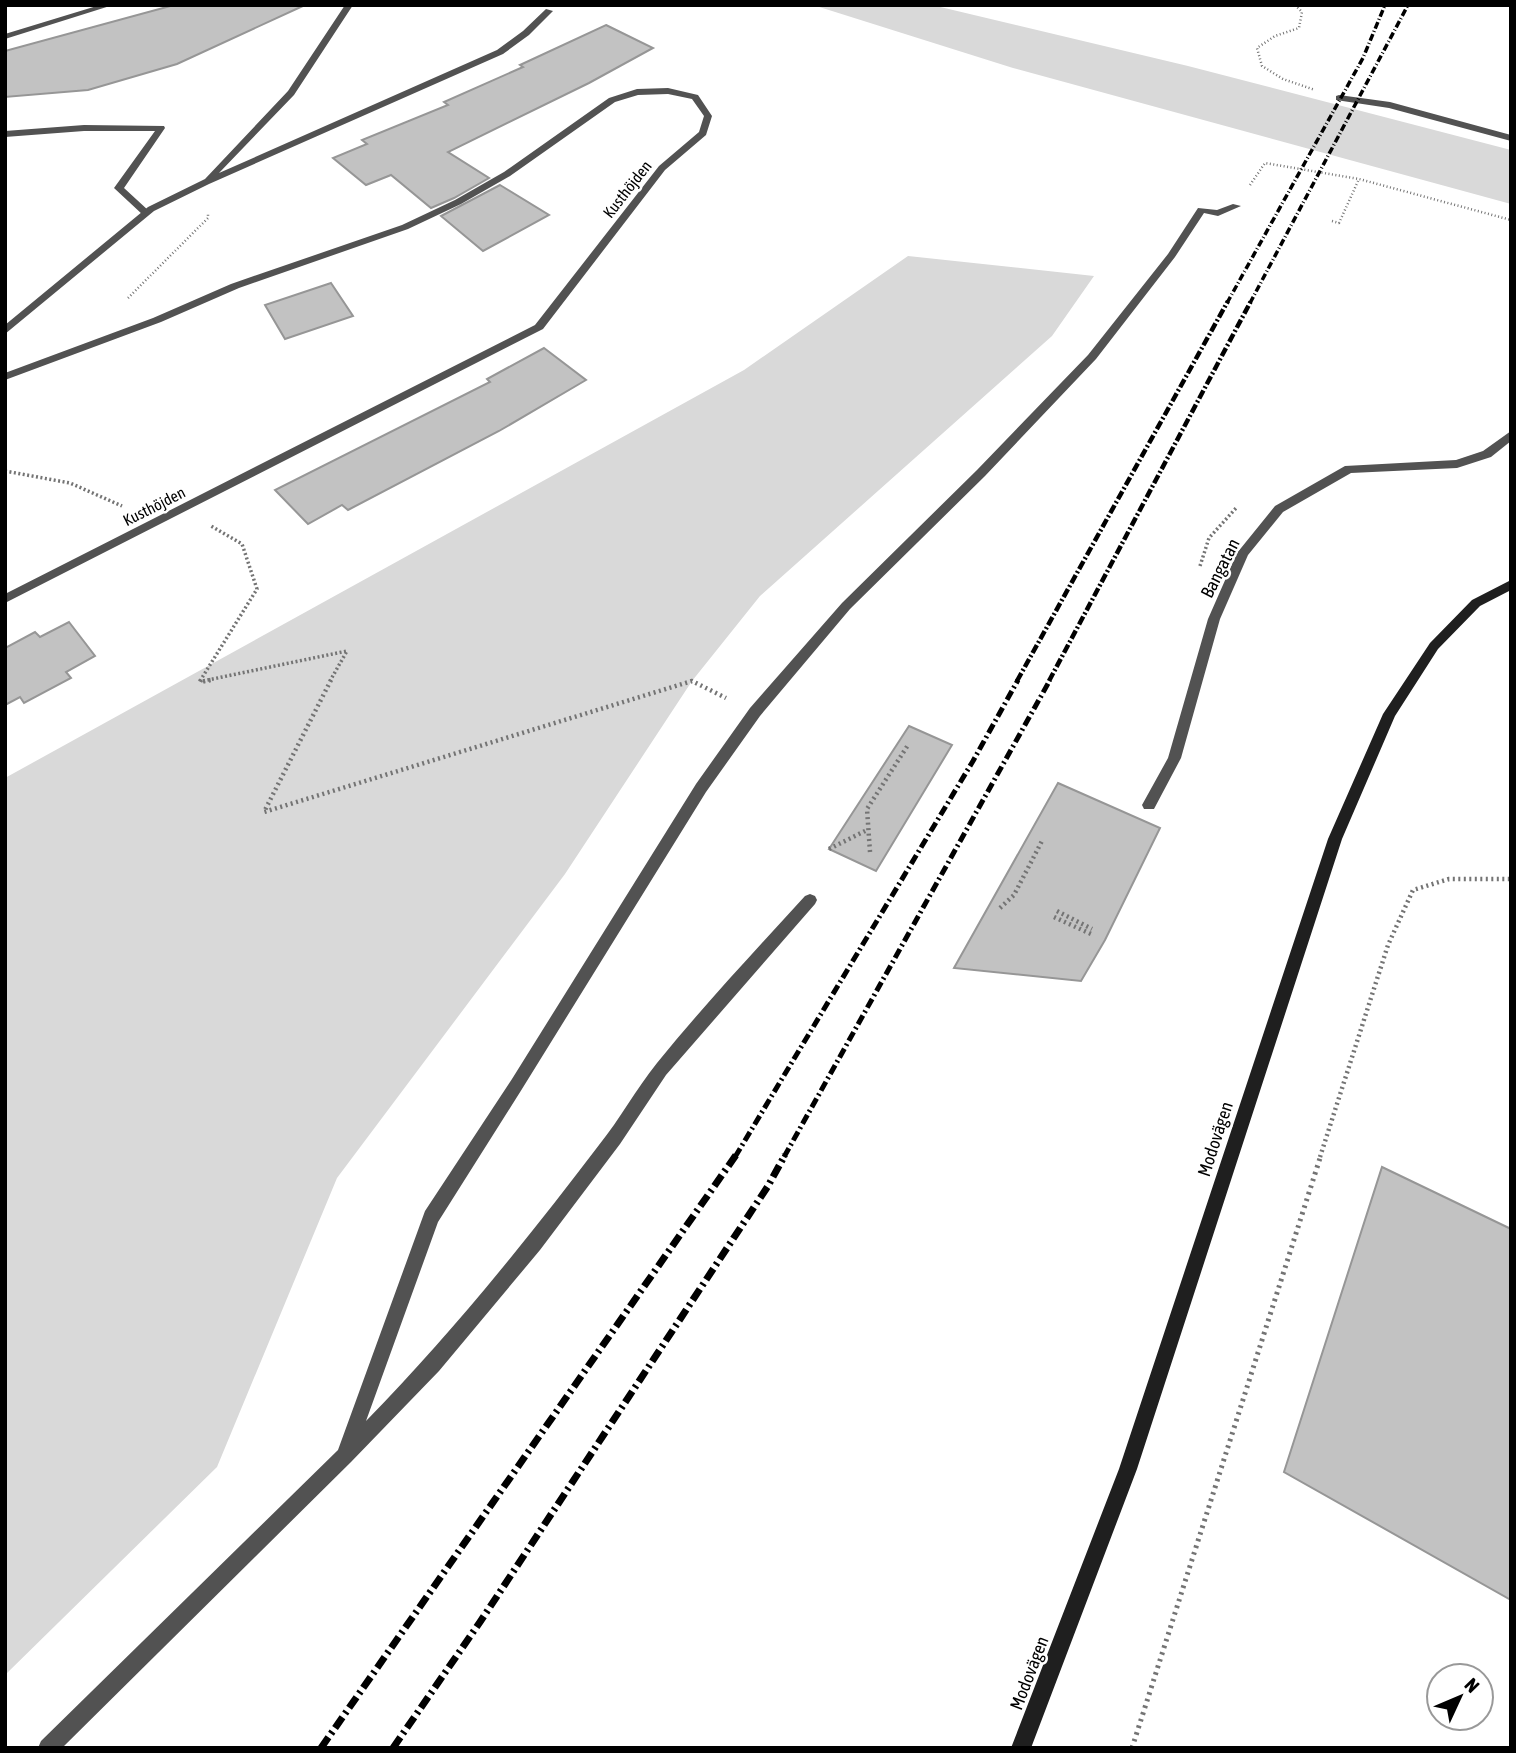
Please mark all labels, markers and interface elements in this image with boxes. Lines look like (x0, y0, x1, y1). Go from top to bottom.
street label: Kusthöjden (599, 157, 656, 222)
street label: Kusthöjden (120, 483, 188, 530)
street label: Bangatan (1196, 535, 1244, 601)
street label: Modovägen (1193, 1099, 1237, 1179)
street label: Modovägen (1005, 1633, 1053, 1713)
north arrow (1425, 1662, 1495, 1732)
text: N (1460, 1674, 1484, 1697)

